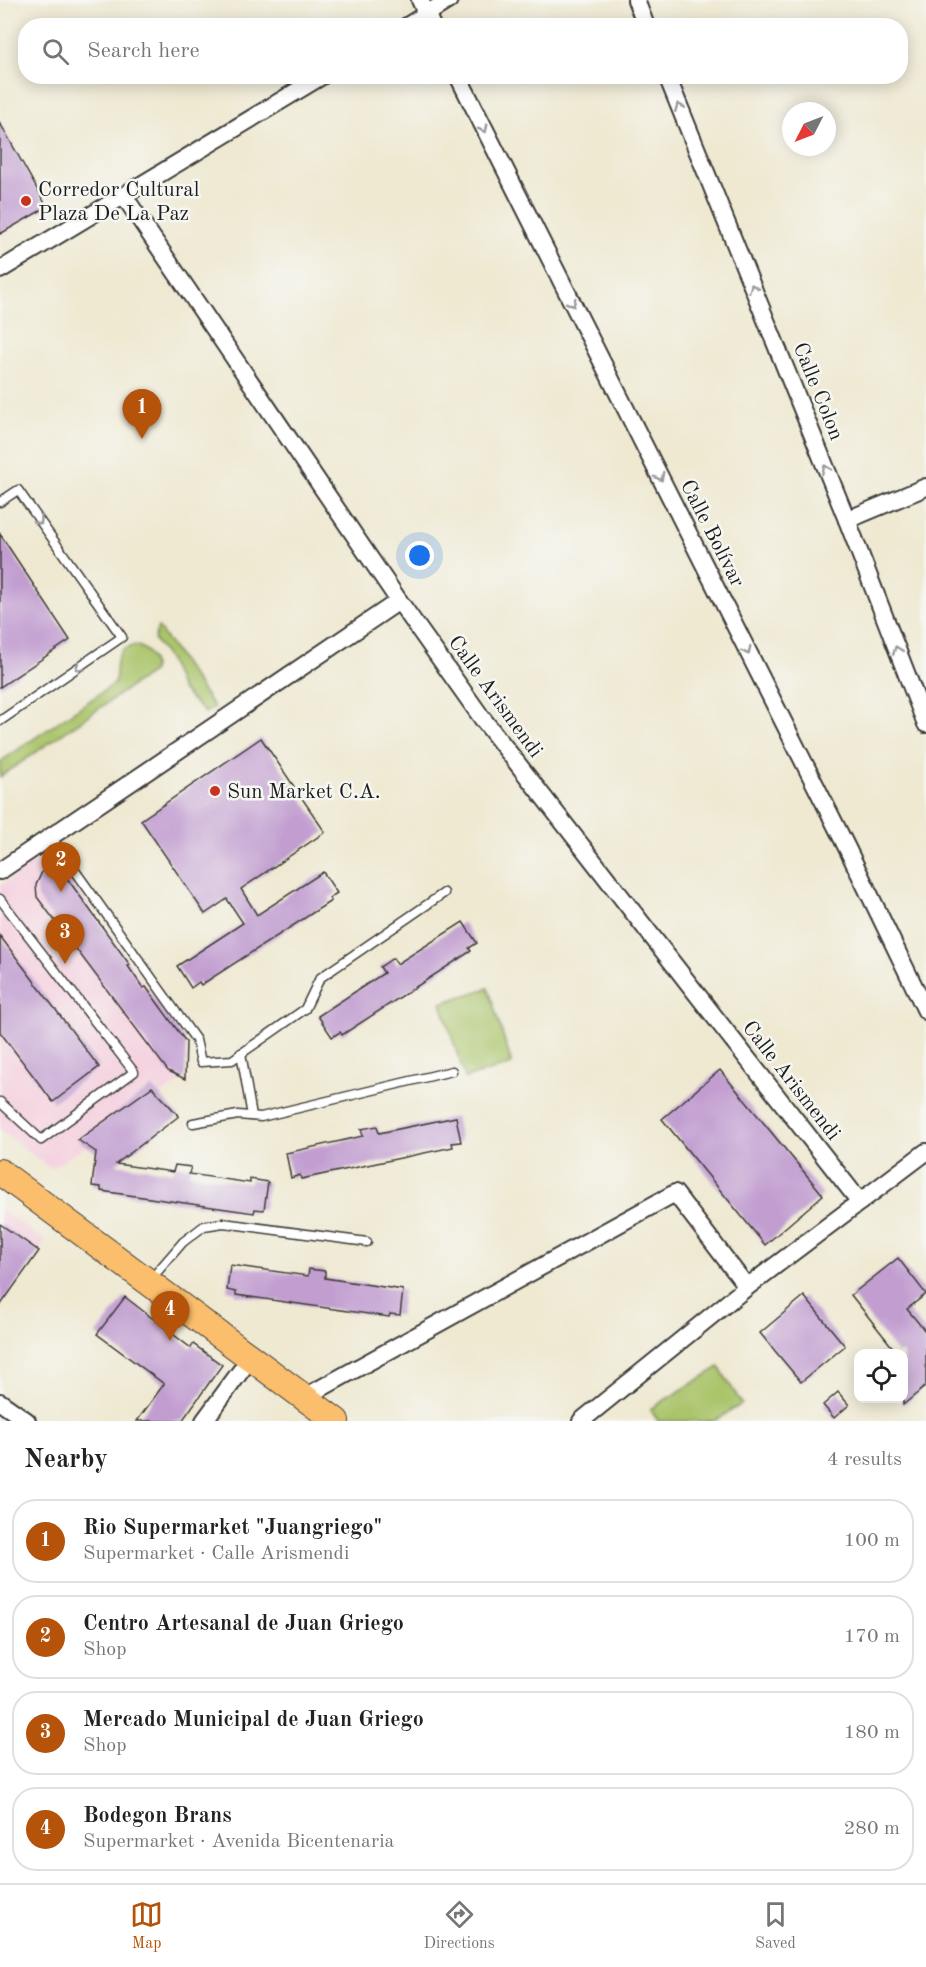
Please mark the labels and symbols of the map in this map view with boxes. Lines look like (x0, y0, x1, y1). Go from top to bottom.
north arrow (782, 102, 836, 156)
one-way arrow (674, 103, 687, 113)
one-way arrow (477, 122, 489, 133)
place label: Corredor Cultural Plaza De La Paz (38, 180, 200, 225)
marker: Corredor Cultural Plaza De La Paz (19, 194, 33, 208)
one-way arrow (748, 283, 760, 294)
one-way arrow (565, 297, 576, 307)
street label: Calle Colon (789, 340, 847, 443)
pin: 1 (122, 390, 162, 439)
one-way arrow (821, 464, 833, 475)
one-way arrow (652, 471, 664, 482)
street label: Calle Bolívar (676, 477, 748, 591)
one-way arrow (32, 514, 43, 525)
your location (405, 541, 434, 570)
street label: Calle Arismendi (444, 632, 546, 762)
one-way arrow (740, 645, 752, 656)
one-way arrow (892, 646, 904, 657)
one-way arrow (75, 660, 86, 671)
place label: Sun Market C.A. (227, 782, 381, 803)
marker: Sun Market C.A. (208, 784, 222, 798)
pin: 2 (42, 842, 80, 892)
pin: 3 (46, 914, 84, 964)
street label: Calle Arismendi (738, 1017, 844, 1145)
pin: 4 (150, 1292, 190, 1341)

